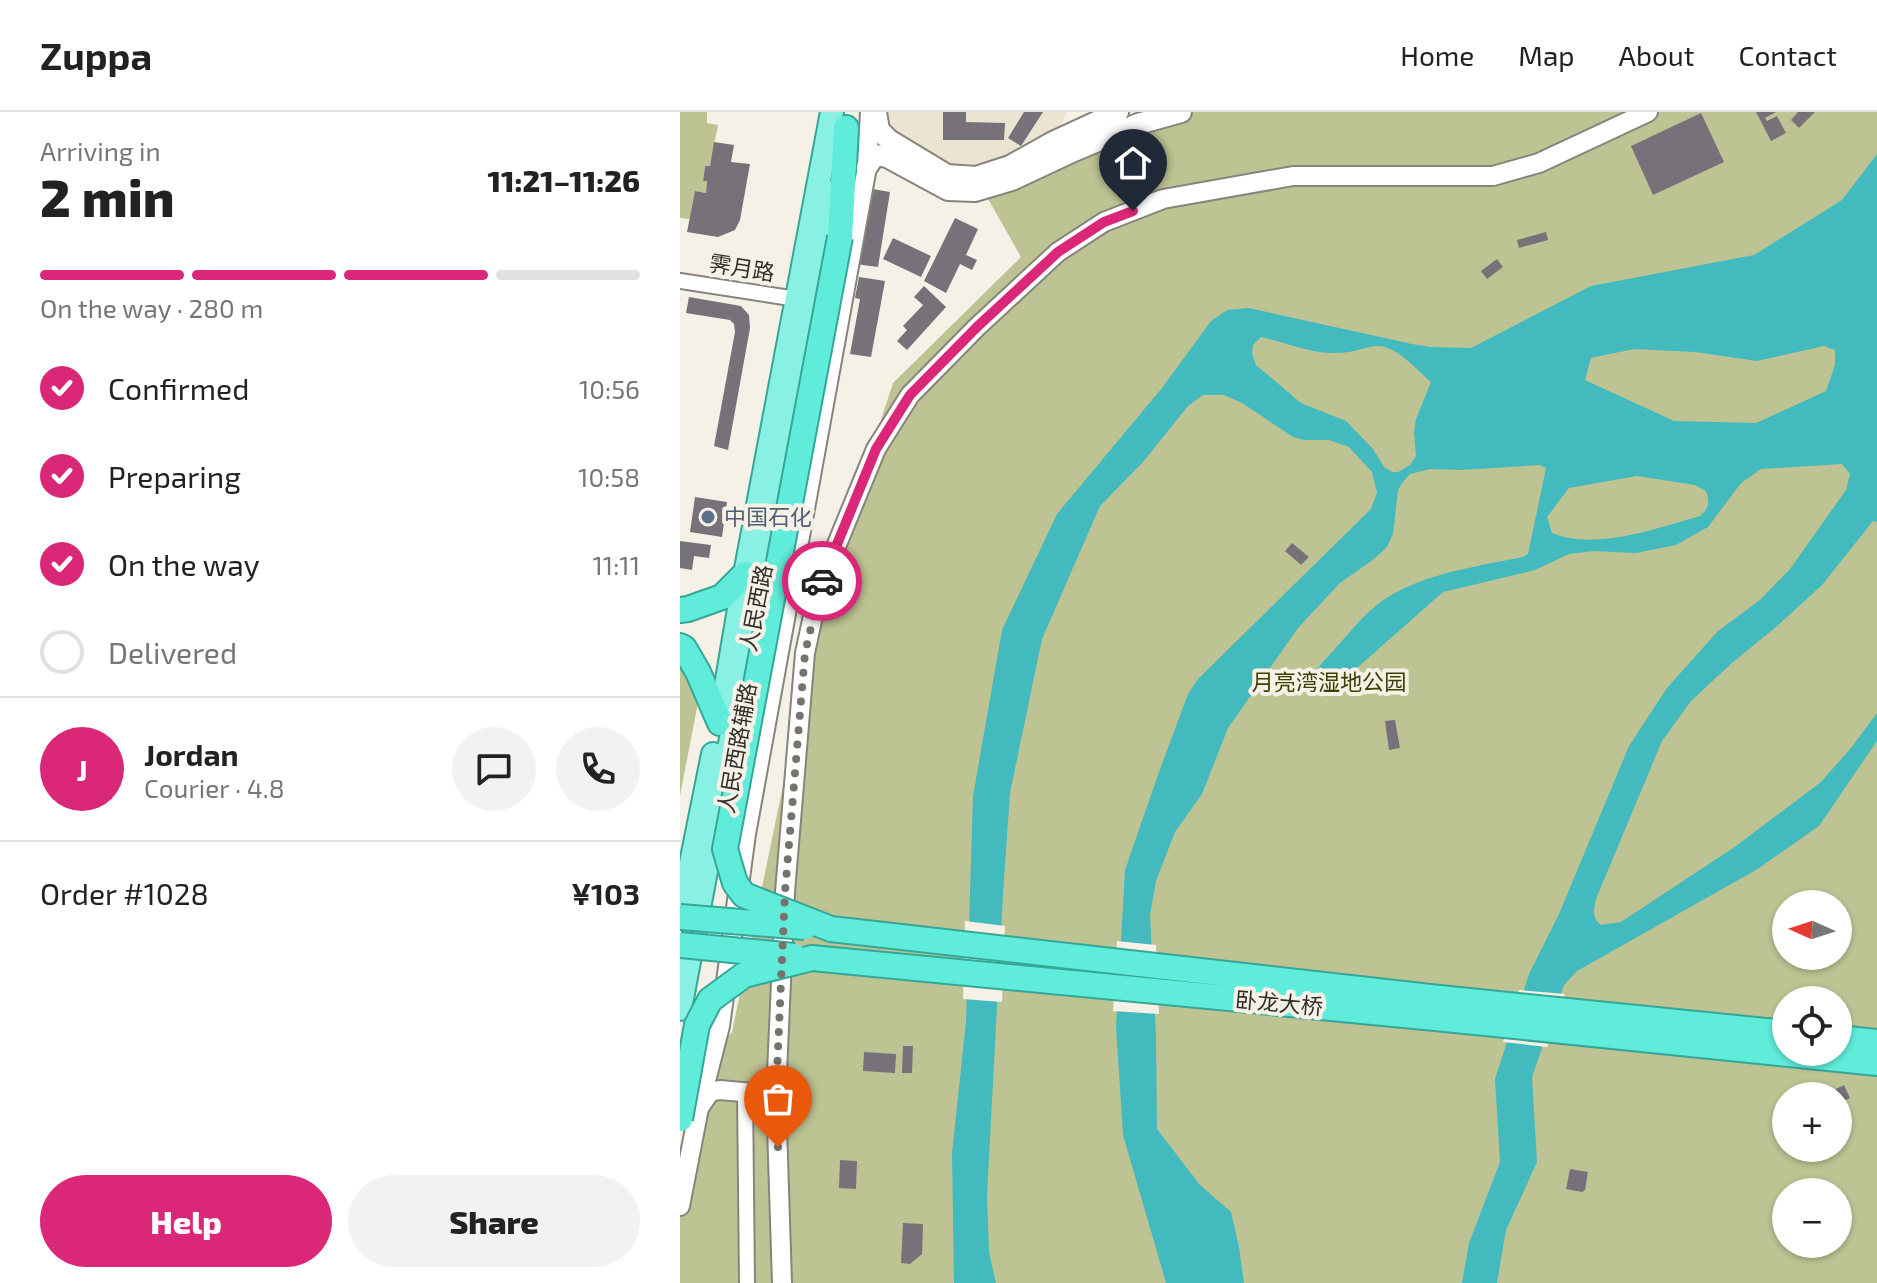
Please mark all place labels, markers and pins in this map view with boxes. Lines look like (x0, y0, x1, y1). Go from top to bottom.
pin (1099, 129, 1167, 211)
place label: 中国石化 (724, 503, 812, 529)
marker: 中国石化 (699, 508, 717, 526)
pin (744, 1065, 812, 1147)

